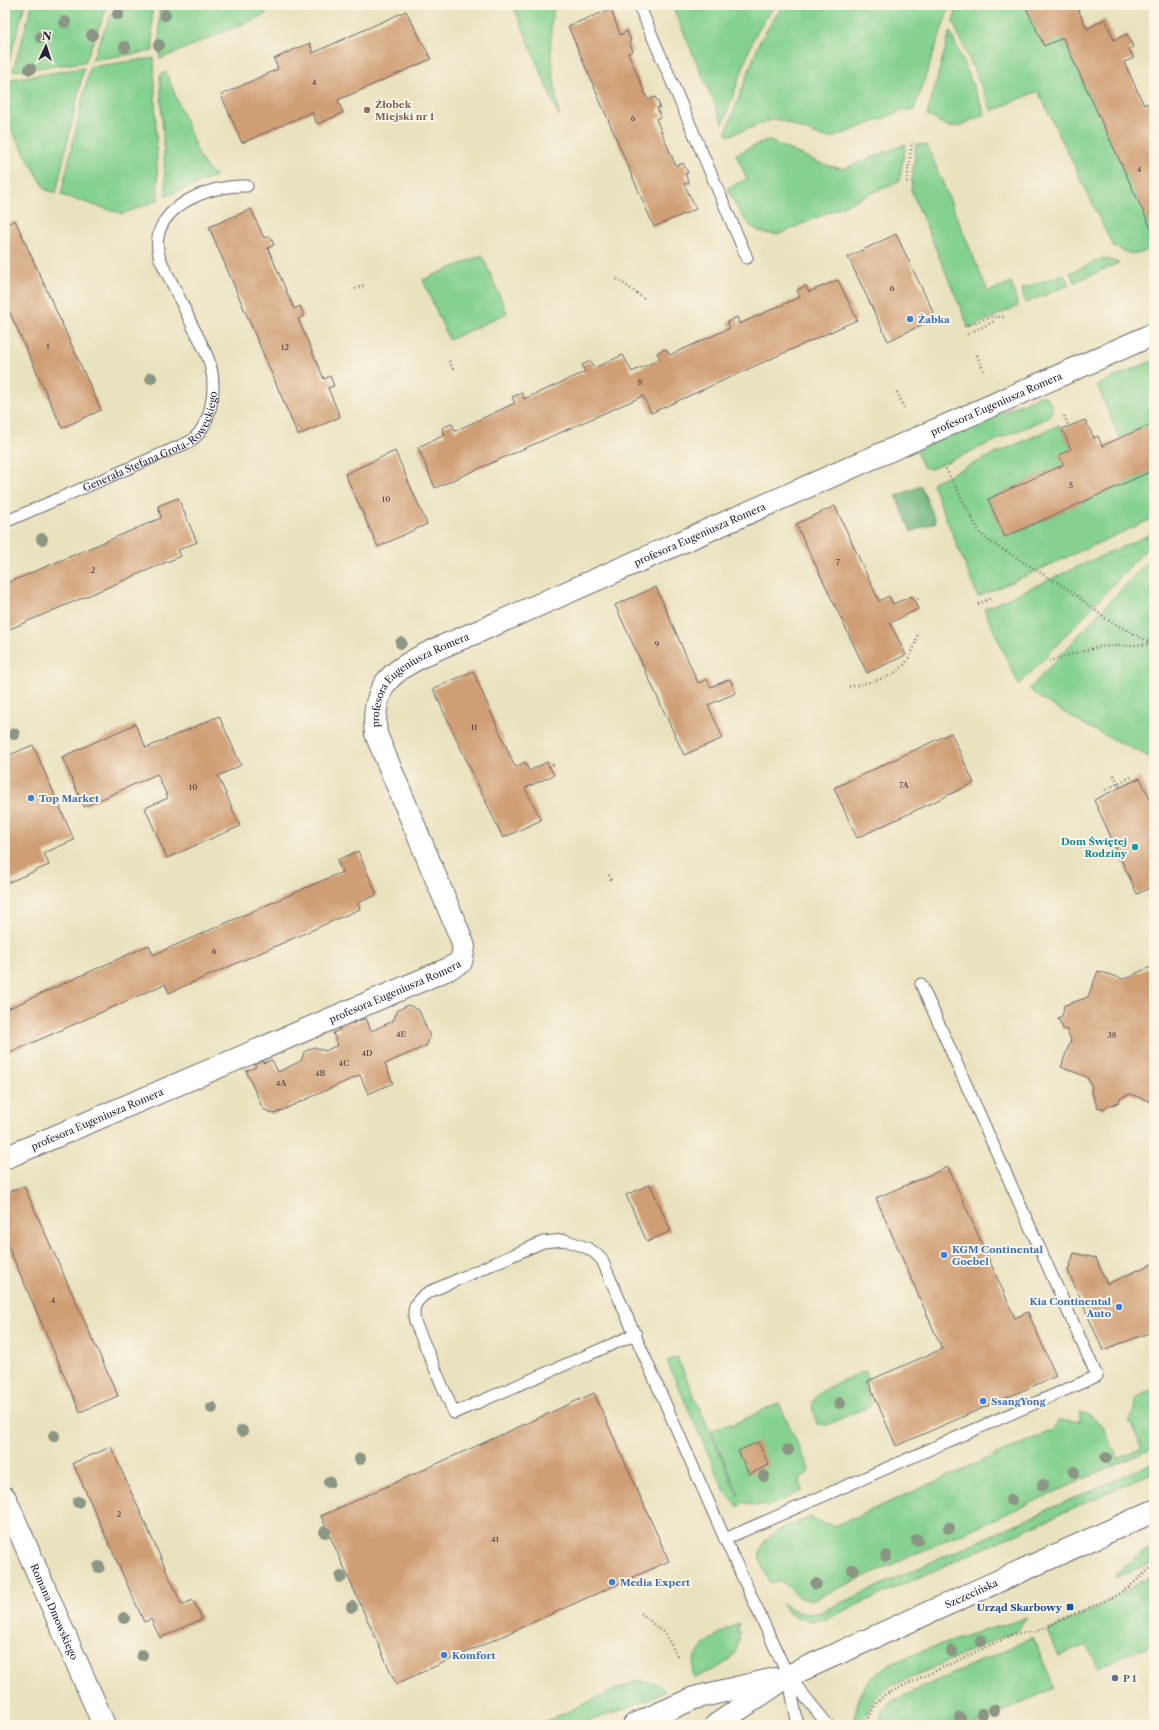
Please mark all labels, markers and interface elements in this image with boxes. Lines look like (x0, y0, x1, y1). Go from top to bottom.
north arrow (26, 26, 66, 66)
text: N (41, 29, 52, 43)
house number: 4 (312, 77, 317, 87)
place label: Żłobek Miejski nr 1 (375, 98, 435, 123)
marker: Żłobek Miejski nr 1 (362, 105, 372, 115)
house number: 6 (631, 113, 636, 123)
house number: 4 (1137, 164, 1142, 174)
house number: 6 (890, 283, 895, 293)
place label: Żabka (918, 313, 950, 326)
marker: Żabka (905, 314, 915, 324)
house number: 1 (46, 341, 50, 351)
house number: 12 (281, 342, 289, 352)
street label: profesora Eugeniusza Romera (928, 369, 1065, 438)
house number: 8 (638, 377, 643, 387)
street label: Generała Stefana Grota-Roweckiego (81, 391, 219, 494)
house number: 5 (1069, 480, 1073, 490)
house number: 10 (382, 494, 390, 504)
street label: profesora Eugeniusza Romera (632, 499, 768, 569)
house number: 7 (836, 557, 840, 567)
house number: 2 (91, 565, 96, 575)
street label: profesora Eugeniusza Romera (369, 629, 471, 728)
house number: 9 (655, 639, 660, 649)
house number: 11 (471, 722, 478, 732)
house number: 7A (899, 780, 910, 790)
house number: 10 (189, 782, 197, 792)
place label: Top Market (39, 792, 99, 805)
marker: Top Market (26, 793, 36, 803)
place label: Dom Świętej Rodziny (1061, 835, 1128, 860)
marker: Dom Świętej Rodziny (1130, 842, 1140, 852)
house number: 6 (212, 946, 217, 956)
street label: profesora Eugeniusza Romera (327, 956, 464, 1026)
house number: 4E (396, 1029, 407, 1039)
house number: 38 (1107, 1030, 1117, 1040)
house number: 4D (361, 1048, 373, 1058)
house number: 4C (339, 1058, 349, 1068)
house number: 4B (315, 1068, 326, 1078)
house number: 4A (276, 1078, 287, 1088)
street label: profesora Eugeniusza Romera (29, 1085, 166, 1153)
place label: KGM Continental Goebel (952, 1243, 1043, 1268)
marker: KGM Continental Goebel (939, 1250, 949, 1260)
house number: 4 (51, 1295, 56, 1305)
place label: Kia Continental Auto (1029, 1295, 1111, 1320)
marker: Kia Continental Auto (1114, 1302, 1124, 1312)
place label: SsangYong (991, 1395, 1046, 1408)
marker: SsangYong (978, 1396, 988, 1406)
house number: 2 (117, 1509, 122, 1519)
house number: 41 (491, 1534, 500, 1544)
street label: Romana Dmowskiego (28, 1562, 81, 1662)
place label: Media Expert (620, 1576, 690, 1589)
street label: Szczecińska (943, 1576, 1000, 1611)
marker: Media Expert (607, 1577, 617, 1587)
place label: Urząd Skarbowy (977, 1601, 1063, 1614)
marker: Urząd Skarbowy (1065, 1602, 1075, 1612)
place label: Komfort (452, 1649, 495, 1662)
marker: Komfort (439, 1650, 449, 1660)
place label: P 1 (1123, 1672, 1137, 1685)
marker: P 1 (1110, 1673, 1120, 1683)

